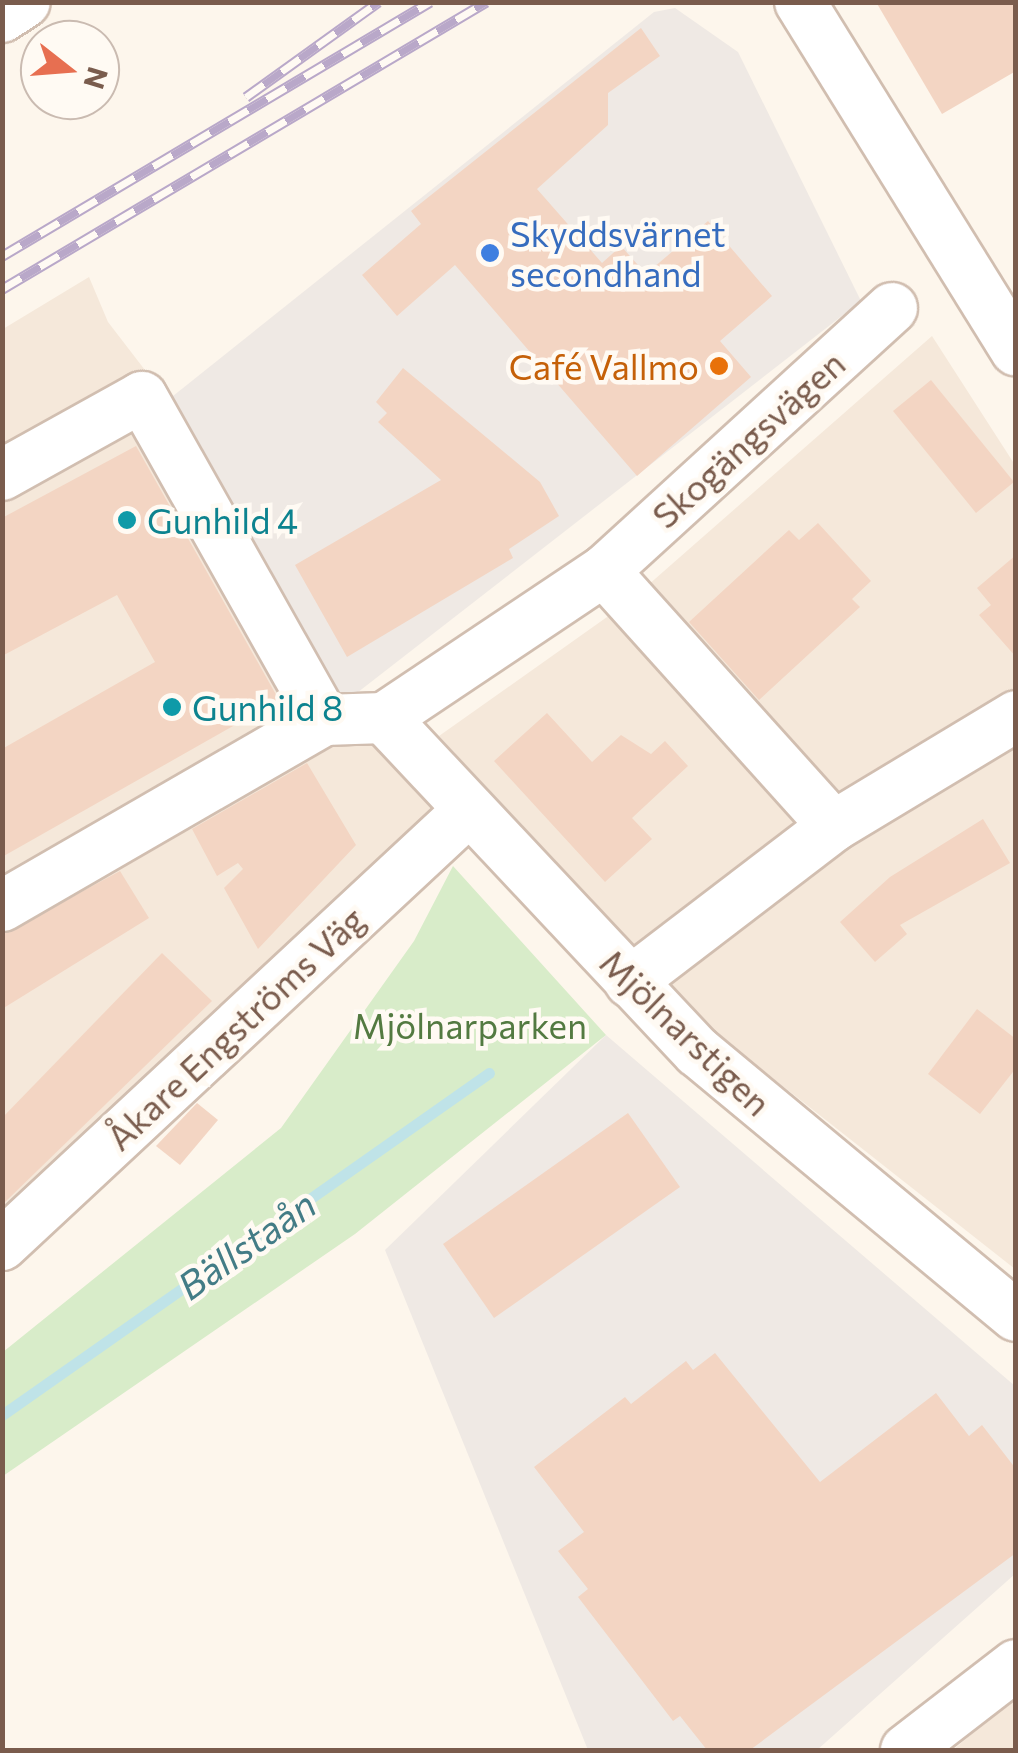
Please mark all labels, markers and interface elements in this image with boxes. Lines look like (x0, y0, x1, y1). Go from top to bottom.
north arrow (20, 20, 120, 120)
text: N (77, 63, 116, 93)
place label: Skyddsvärnet secondhand (510, 212, 726, 294)
marker: Skyddsvärnet secondhand (479, 242, 501, 264)
street label: Skogängsvägen (643, 342, 853, 536)
place label: Café Vallmo (509, 345, 699, 387)
marker: Café Vallmo (708, 355, 730, 377)
place label: Gunhild 4 (147, 499, 298, 541)
marker: Gunhild 4 (116, 509, 138, 531)
place label: Gunhild 8 (192, 686, 343, 728)
marker: Gunhild 8 (161, 696, 183, 718)
street label: Åkare Engströms Väg (98, 898, 372, 1158)
street label: Mjölnarstigen (592, 940, 780, 1124)
park label: Mjölnarparken (353, 1004, 587, 1046)
water label: Bällstaån (168, 1180, 324, 1308)

